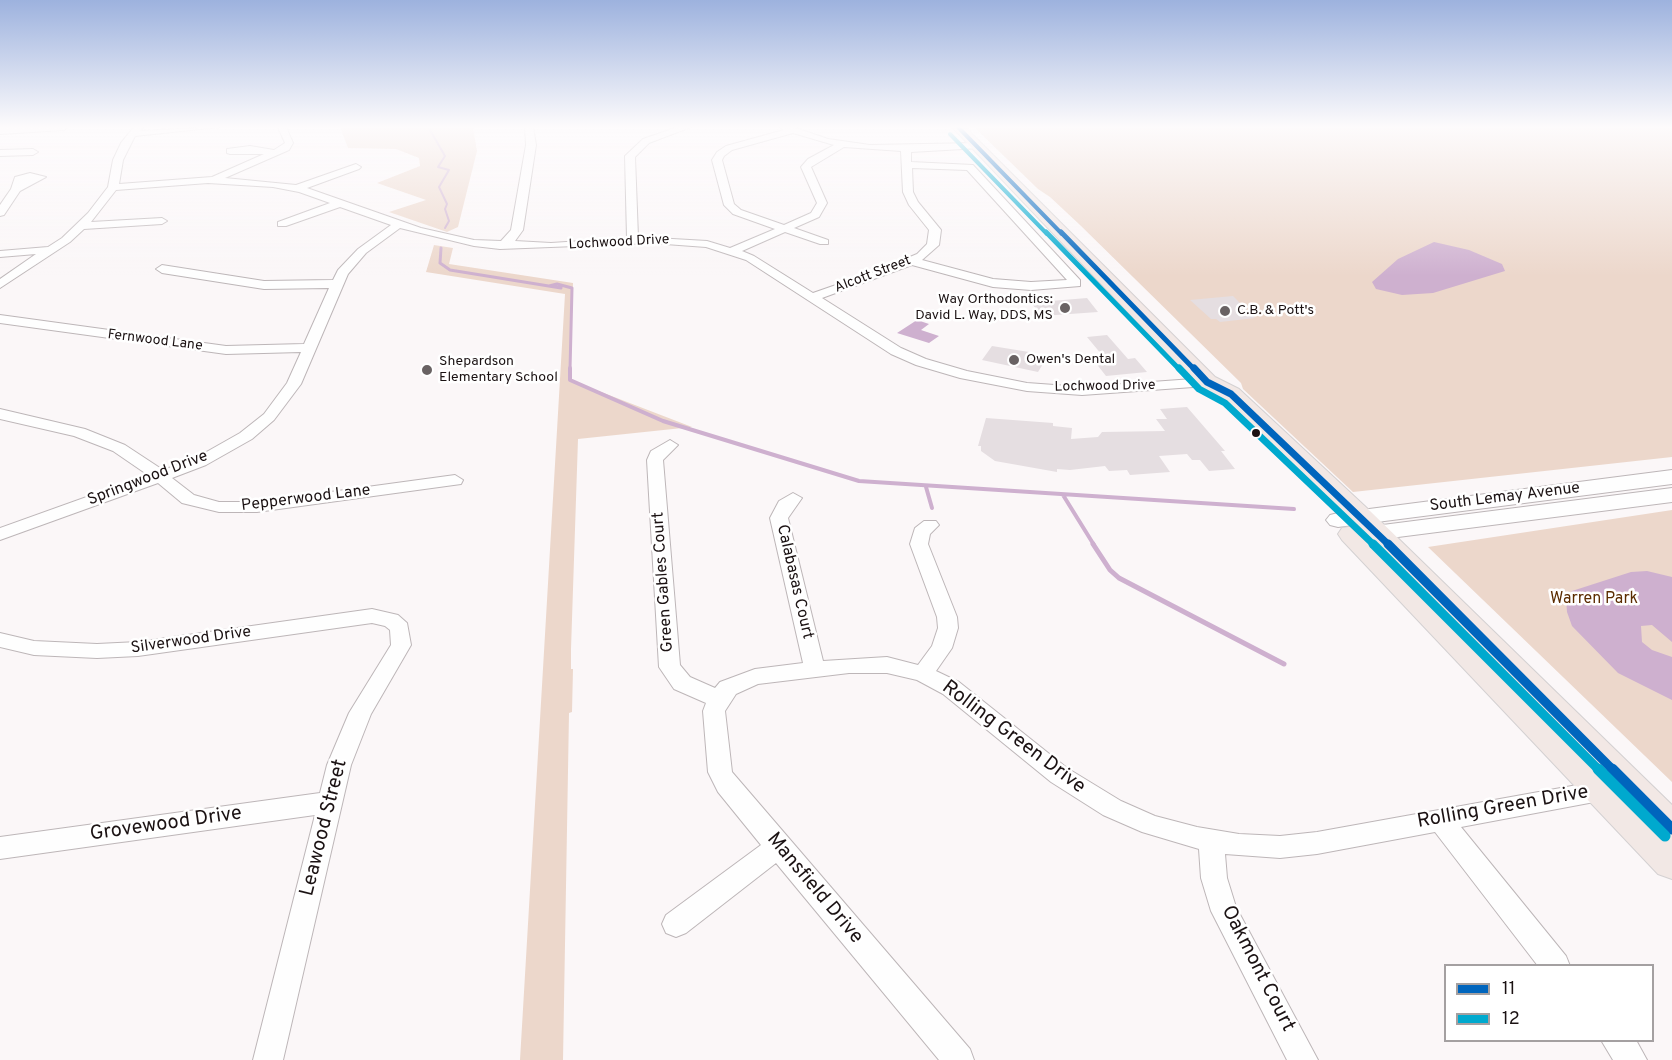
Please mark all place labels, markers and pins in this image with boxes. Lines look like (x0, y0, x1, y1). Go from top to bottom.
place label: Way Orthodontics: David L. Way, DDS, MS (915, 292, 1053, 324)
marker: Way Orthodontics: David L. Way, DDS, MS (1058, 301, 1072, 315)
place label: C.B. & Pott's (1237, 303, 1314, 319)
marker: C.B. & Pott's (1218, 304, 1232, 318)
place label: Owen's Dental (1026, 352, 1115, 368)
marker: Owen's Dental (1007, 353, 1021, 367)
place label: Shepardson Elementary School (439, 354, 558, 386)
marker: Shepardson Elementary School (420, 363, 434, 377)
unlabelled marker (1250, 427, 1262, 439)

